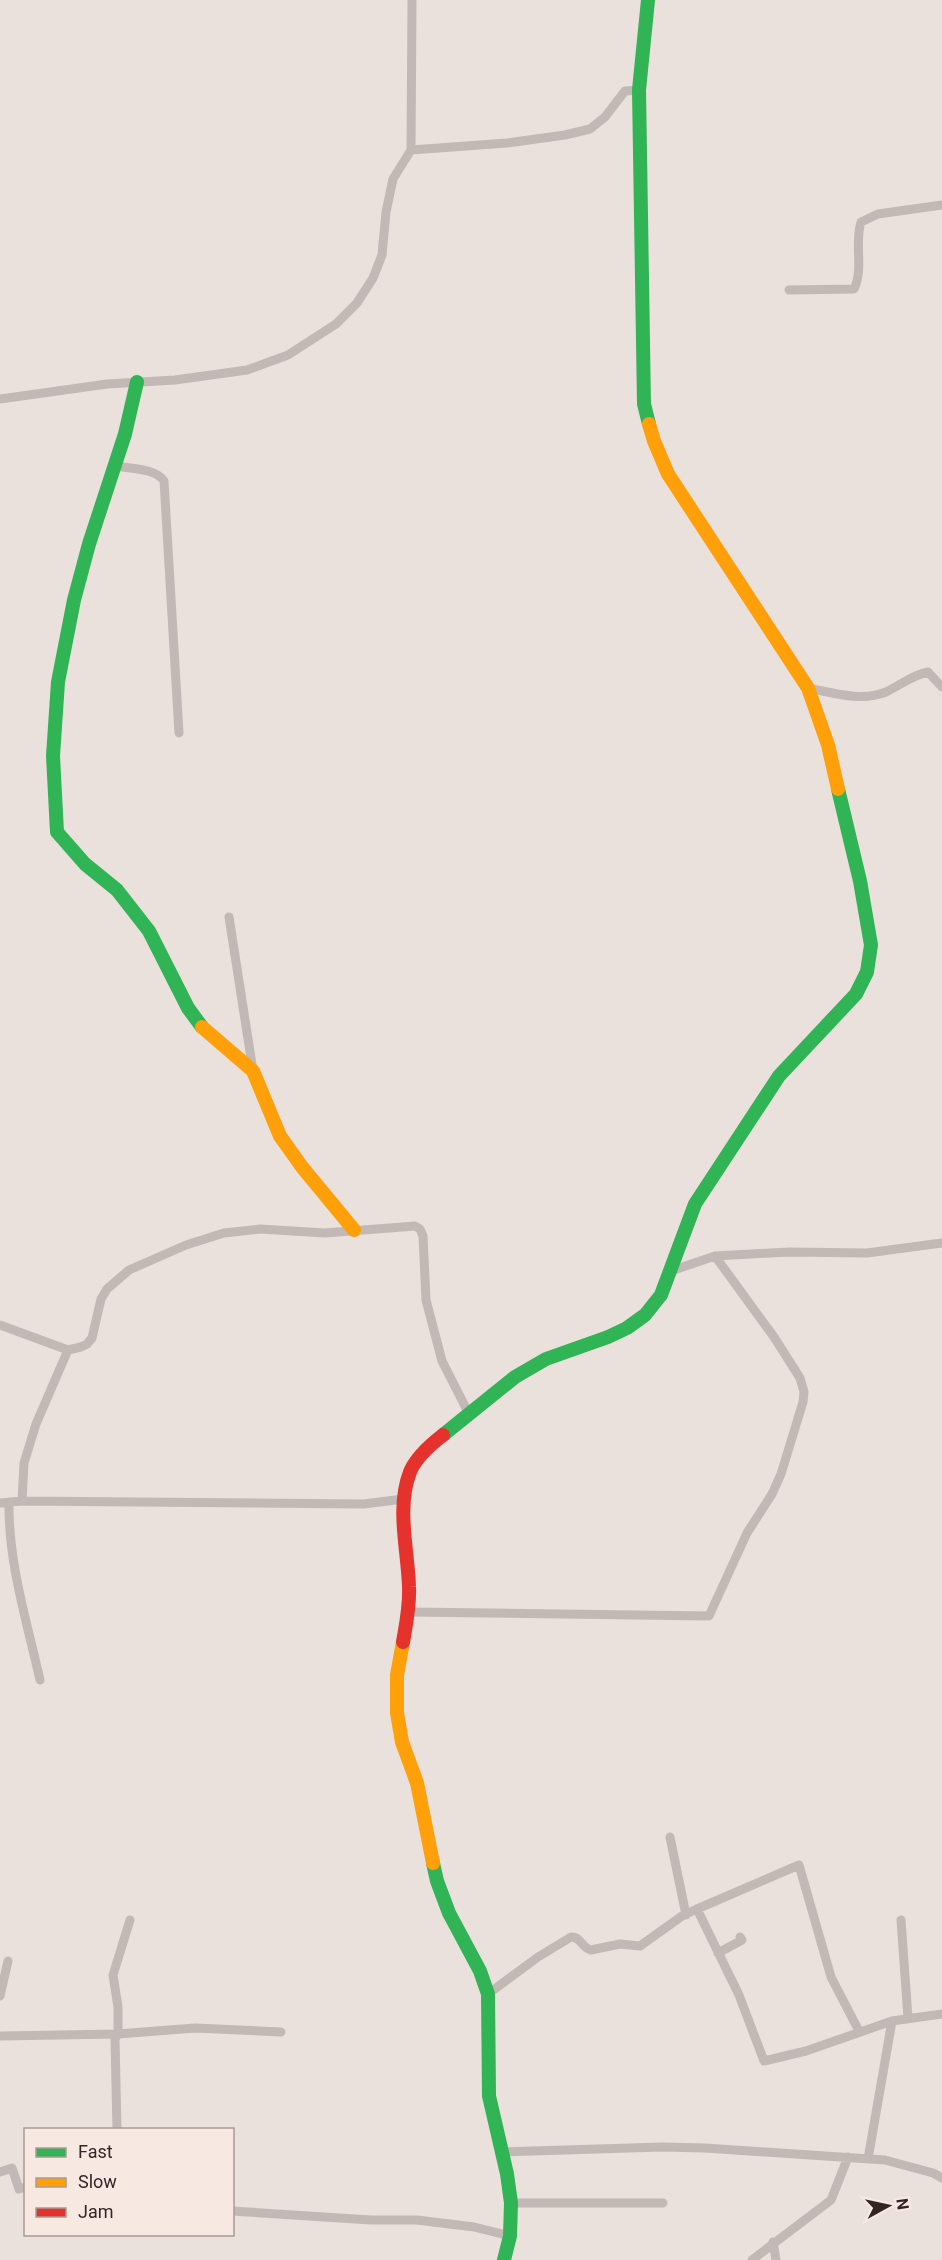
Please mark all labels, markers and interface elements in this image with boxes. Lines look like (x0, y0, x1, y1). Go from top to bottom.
legend (24, 2128, 234, 2236)
text: Fast (78, 2141, 113, 2162)
text: Slow (78, 2171, 117, 2192)
north arrow (858, 2176, 918, 2236)
text: N (892, 2197, 913, 2211)
text: Jam (78, 2201, 114, 2222)

